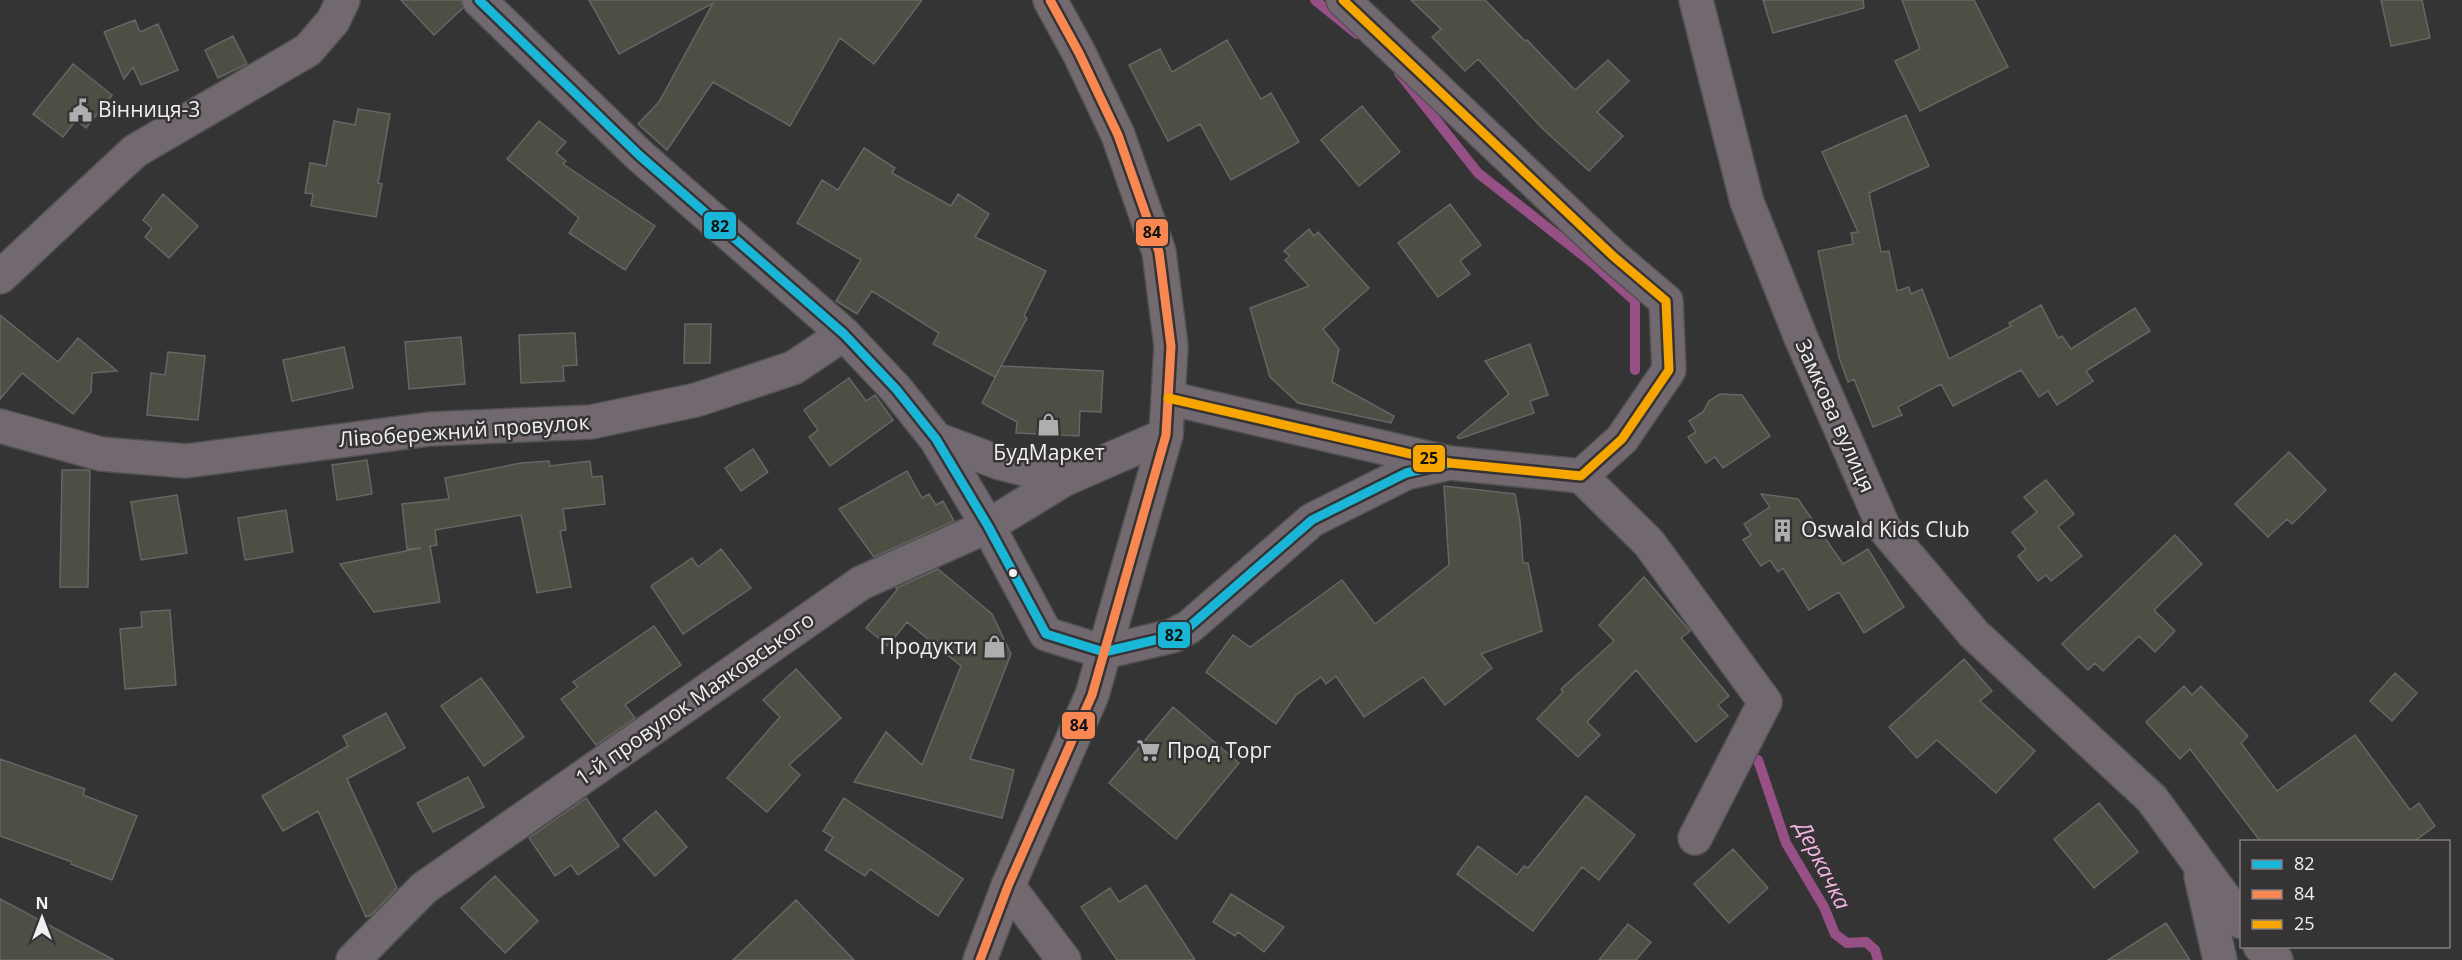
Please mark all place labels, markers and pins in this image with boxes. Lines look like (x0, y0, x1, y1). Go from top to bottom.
place label: Вінниця-3 (98, 95, 200, 123)
public building icon: Вінниця-3 (67, 97, 93, 123)
shop icon: БудМаркет (1036, 412, 1062, 438)
place label: БудМаркет (993, 438, 1105, 466)
place label: Oswald Kids Club (1801, 515, 1970, 543)
building icon: Oswald Kids Club (1770, 517, 1796, 543)
unlabelled marker (1007, 567, 1019, 579)
place label: Продукти (880, 632, 977, 660)
shop icon: Продукти (982, 634, 1008, 660)
place label: Прод Торг (1167, 736, 1271, 764)
supermarket icon: Прод Торг (1136, 738, 1162, 764)

